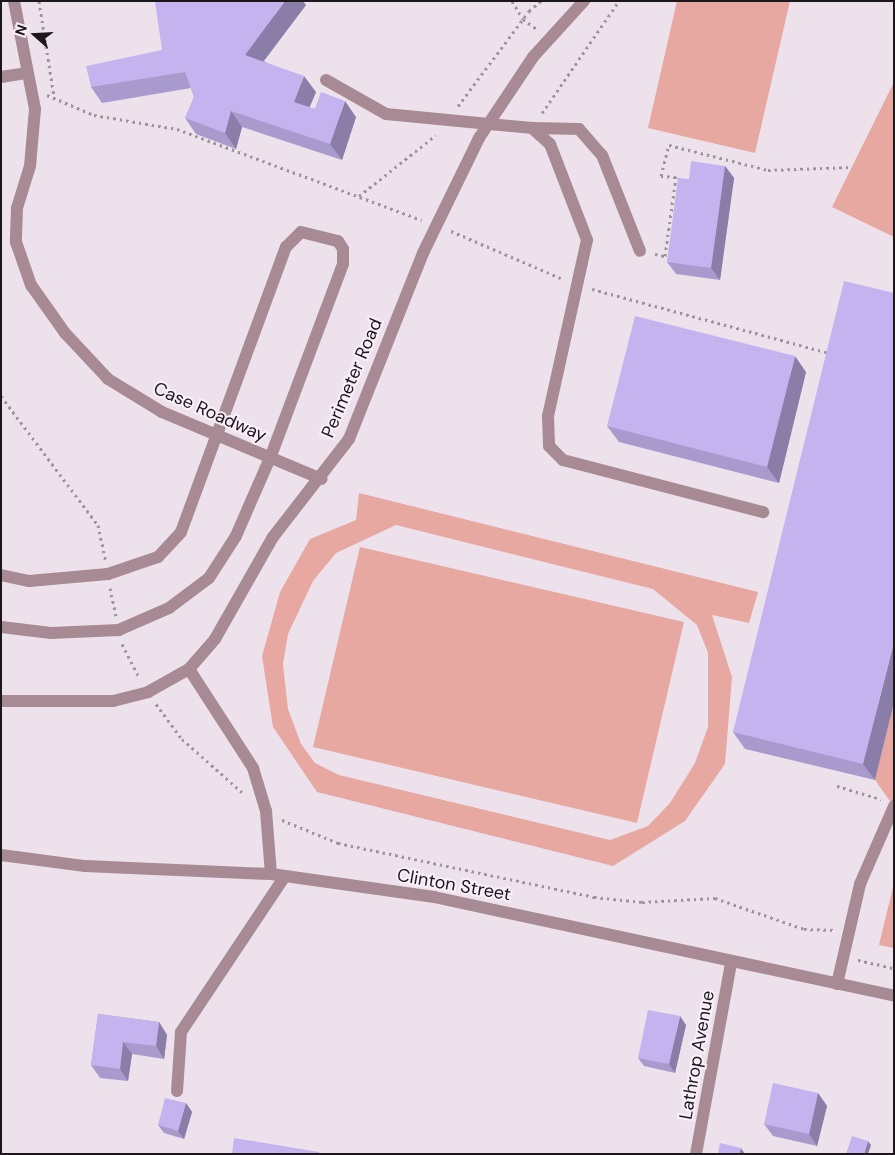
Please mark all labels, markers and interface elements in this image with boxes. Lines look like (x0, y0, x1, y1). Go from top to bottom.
north arrow (10, 10, 60, 60)
text: N (11, 22, 31, 38)
street label: Perimeter Road (317, 315, 387, 441)
street label: Case Roadway (150, 377, 270, 447)
street label: Clinton Street (395, 864, 513, 906)
street label: Lathrop Avenue (675, 989, 719, 1121)

